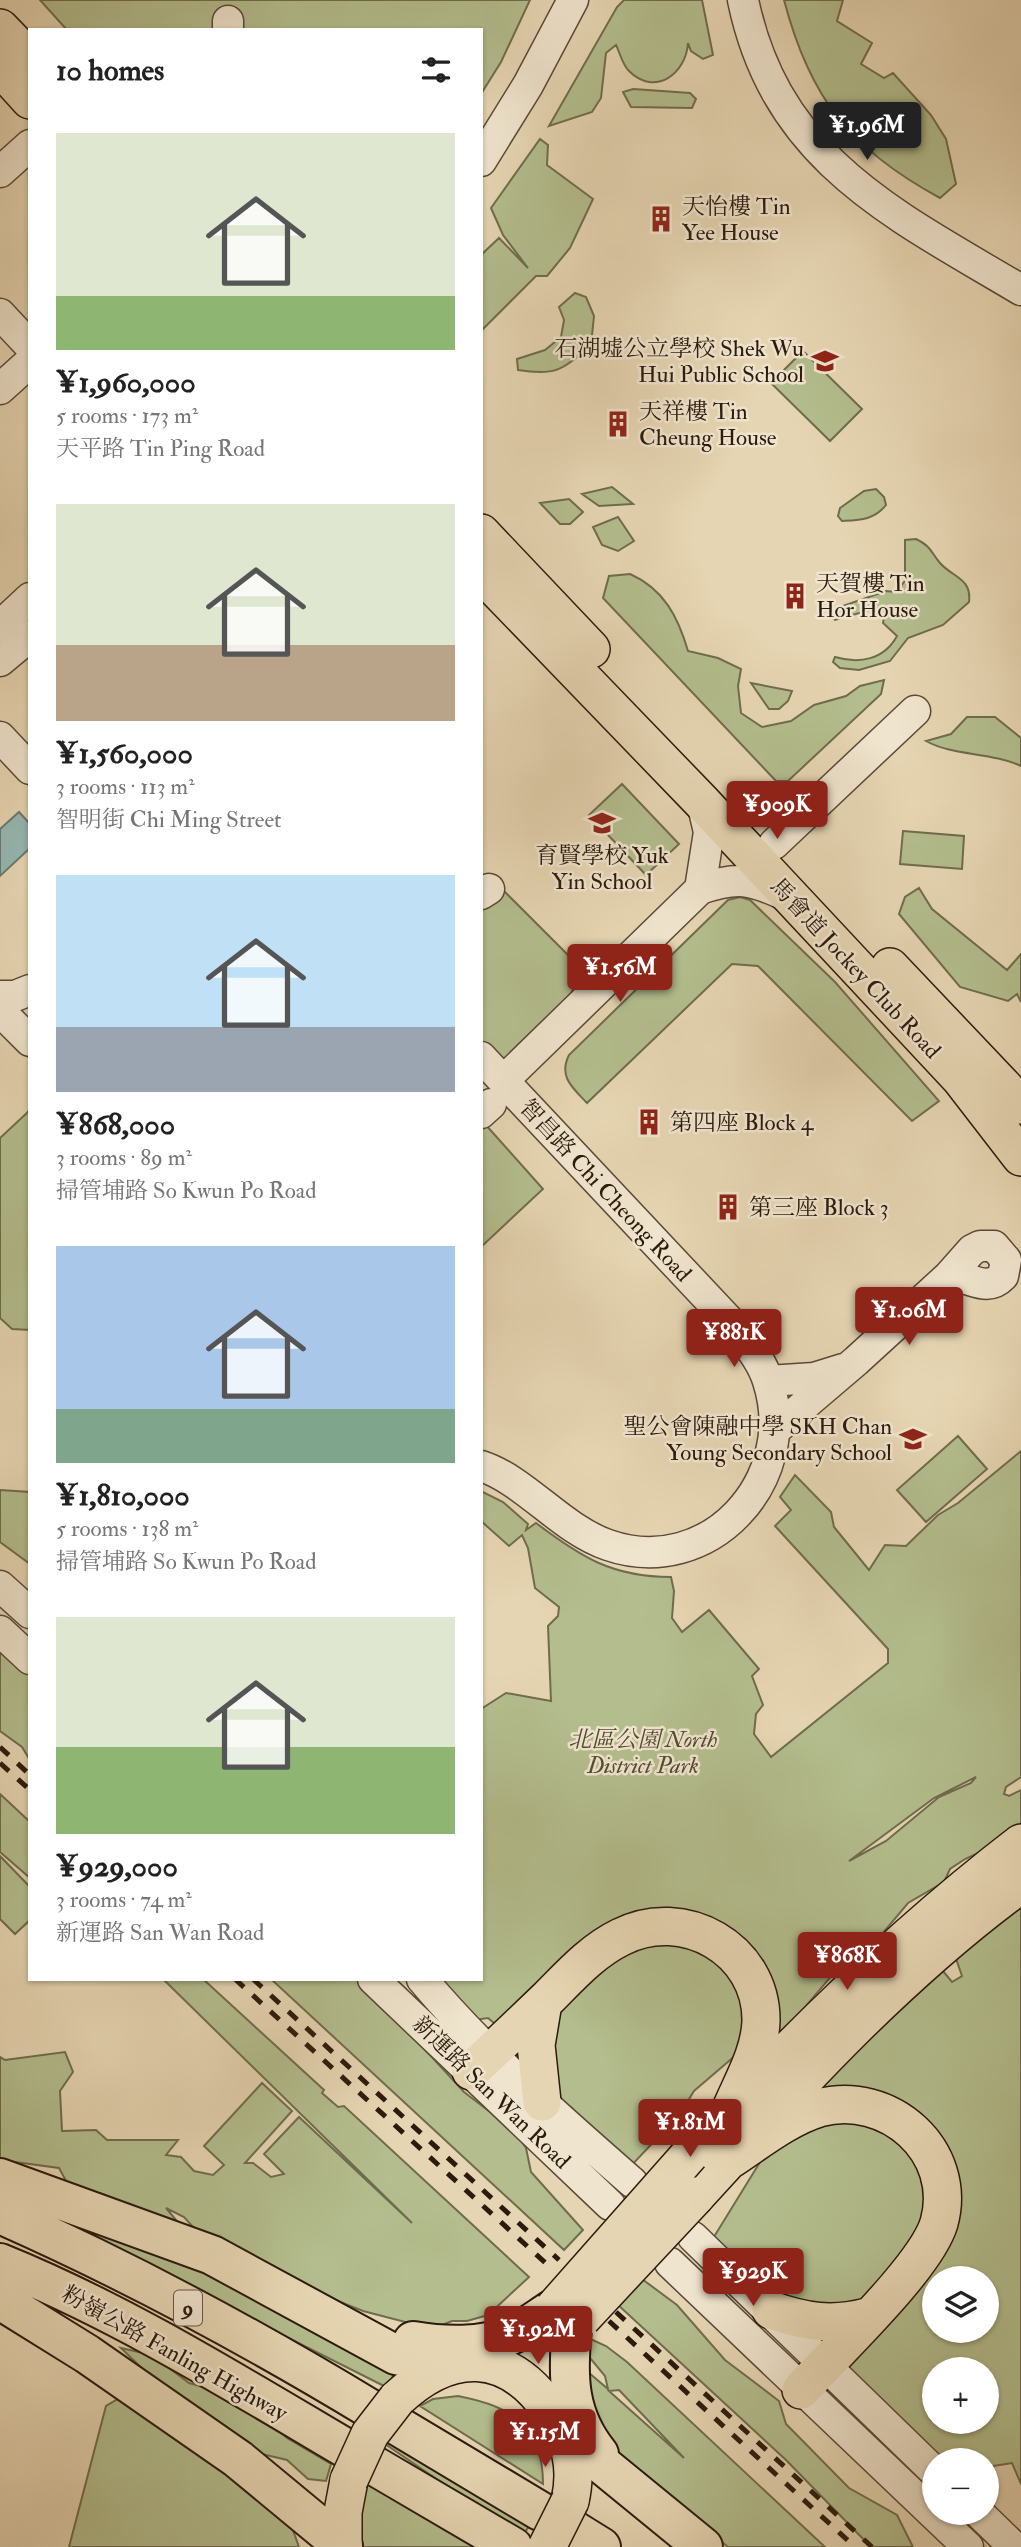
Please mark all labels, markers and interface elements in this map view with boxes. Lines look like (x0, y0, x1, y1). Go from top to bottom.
icon: filters (417, 51, 455, 89)
text: 10 homes (56, 52, 164, 89)
pin: ¥1.96M (810, 102, 924, 162)
text: ¥1.96M (829, 110, 905, 139)
icon: home (193, 178, 319, 304)
place label: 天怡樓 Tin Yee House (682, 192, 791, 247)
building icon: 天怡樓 Tin Yee House (646, 204, 676, 234)
place label: 石湖墟公立學校 Shek Wu Hui Public School (554, 334, 804, 389)
school or university icon: 石湖墟公立學校 Shek Wu Hui Public School (810, 346, 840, 376)
text: ¥1,960,000 (56, 364, 196, 401)
place label: 天祥樓 Tin Cheung House (639, 397, 777, 452)
text: 5 rooms · 173 m² (56, 401, 198, 430)
building icon: 天祥樓 Tin Cheung House (603, 409, 633, 439)
text: 天平路 Tin Ping Road (56, 434, 265, 463)
icon: home (193, 549, 319, 675)
place label: 天賀樓 Tin Hor House (816, 569, 925, 624)
building icon: 天賀樓 Tin Hor House (780, 581, 810, 611)
text: ¥1,560,000 (56, 735, 193, 772)
text: 3 rooms · 113 m² (56, 772, 195, 801)
pin: ¥909K (728, 782, 826, 841)
text: ¥909K (743, 789, 811, 818)
text: 智明街 Chi Ming Street (56, 805, 282, 834)
school or university icon: 育賢學校 Yuk Yin School (587, 808, 617, 838)
place label: 育賢學校 Yuk Yin School (535, 841, 669, 896)
street label: 馬會道 Jockey Club Road (764, 872, 947, 1065)
icon: home (193, 920, 319, 1046)
pin: ¥1.56M (563, 944, 677, 1004)
text: ¥1.56M (583, 952, 657, 981)
street label: 智昌路 Chi Cheong Road (513, 1093, 698, 1288)
text: ¥868,000 (56, 1106, 175, 1143)
building icon: 第四座 Block 4 (634, 1107, 664, 1137)
place label: 第四座 Block 4 (670, 1108, 815, 1137)
text: 3 rooms · 89 m² (56, 1143, 192, 1172)
text: 掃管埔路 So Kwun Po Road (56, 1176, 316, 1205)
building icon: 第三座 Block 3 (713, 1192, 743, 1222)
place label: 第三座 Block 3 (749, 1193, 889, 1222)
pin: ¥1.06M (852, 1288, 966, 1347)
icon: home (193, 1291, 319, 1417)
text: ¥1.06M (871, 1295, 947, 1324)
pin: ¥881K (685, 1310, 783, 1369)
text: ¥881K (702, 1317, 766, 1346)
place label: 聖公會陳融中學 SKH Chan Young Secondary School (623, 1412, 892, 1467)
school or university icon: 聖公會陳融中學 SKH Chan Young Secondary School (898, 1424, 928, 1454)
text: ¥1,810,000 (56, 1477, 190, 1514)
text: 5 rooms · 138 m² (56, 1514, 199, 1543)
text: 掃管埔路 So Kwun Po Road (56, 1547, 316, 1576)
icon: home (193, 1662, 319, 1788)
park label: 北區公園 North District Park (568, 1725, 718, 1780)
text: ¥929,000 (56, 1848, 178, 1885)
text: 3 rooms · 74 m² (56, 1885, 192, 1914)
text: 新運路 San Wan Road (56, 1918, 264, 1947)
pin: ¥868K (798, 1932, 896, 1992)
text: ¥868K (814, 1940, 880, 1969)
street label: 新運路 San Wan Road (407, 2010, 577, 2175)
pin: ¥1.81M (633, 2100, 747, 2159)
text: ¥1.81M (654, 2107, 726, 2136)
pin: ¥929K (704, 2248, 802, 2308)
text: ¥929K (719, 2256, 787, 2285)
map controls (922, 2266, 999, 2525)
button: layers (922, 2266, 999, 2343)
street label: 粉嶺公路 Fanling Highway (57, 2279, 293, 2428)
road number: 9 (174, 2290, 202, 2326)
pin: ¥1.92M (481, 2306, 595, 2366)
text: ¥1.92M (500, 2314, 576, 2343)
button: + (922, 2357, 999, 2434)
pin: ¥1.15M (488, 2410, 602, 2469)
text: ¥1.15M (510, 2417, 580, 2446)
button: − (922, 2448, 999, 2525)

